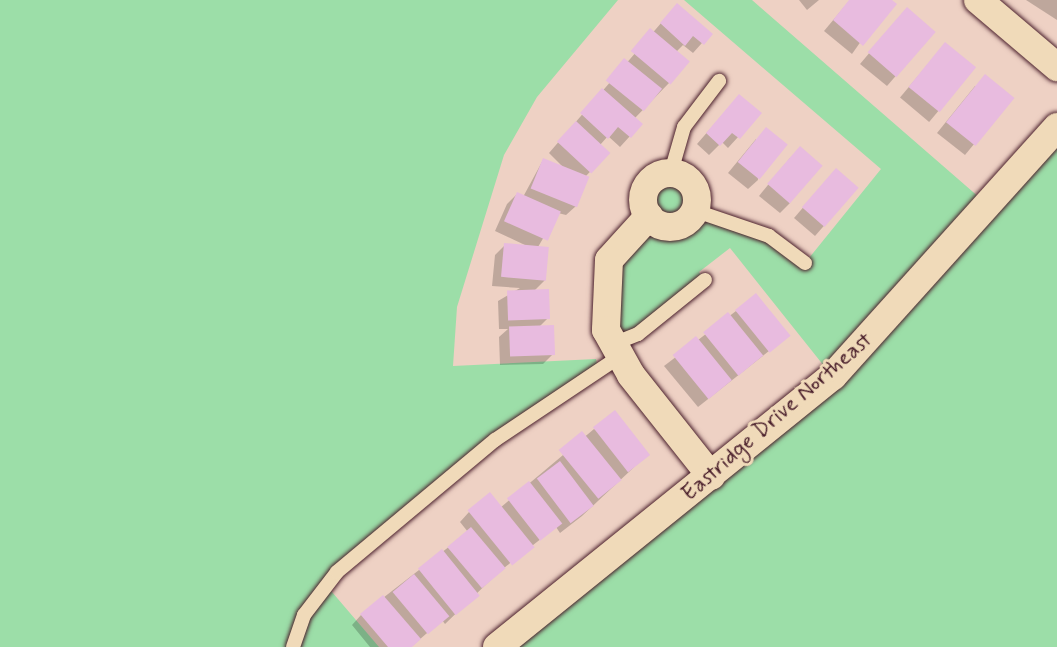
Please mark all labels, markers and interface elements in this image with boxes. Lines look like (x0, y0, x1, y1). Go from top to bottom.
street label: Eastridge Drive Northeast (676, 327, 878, 507)

